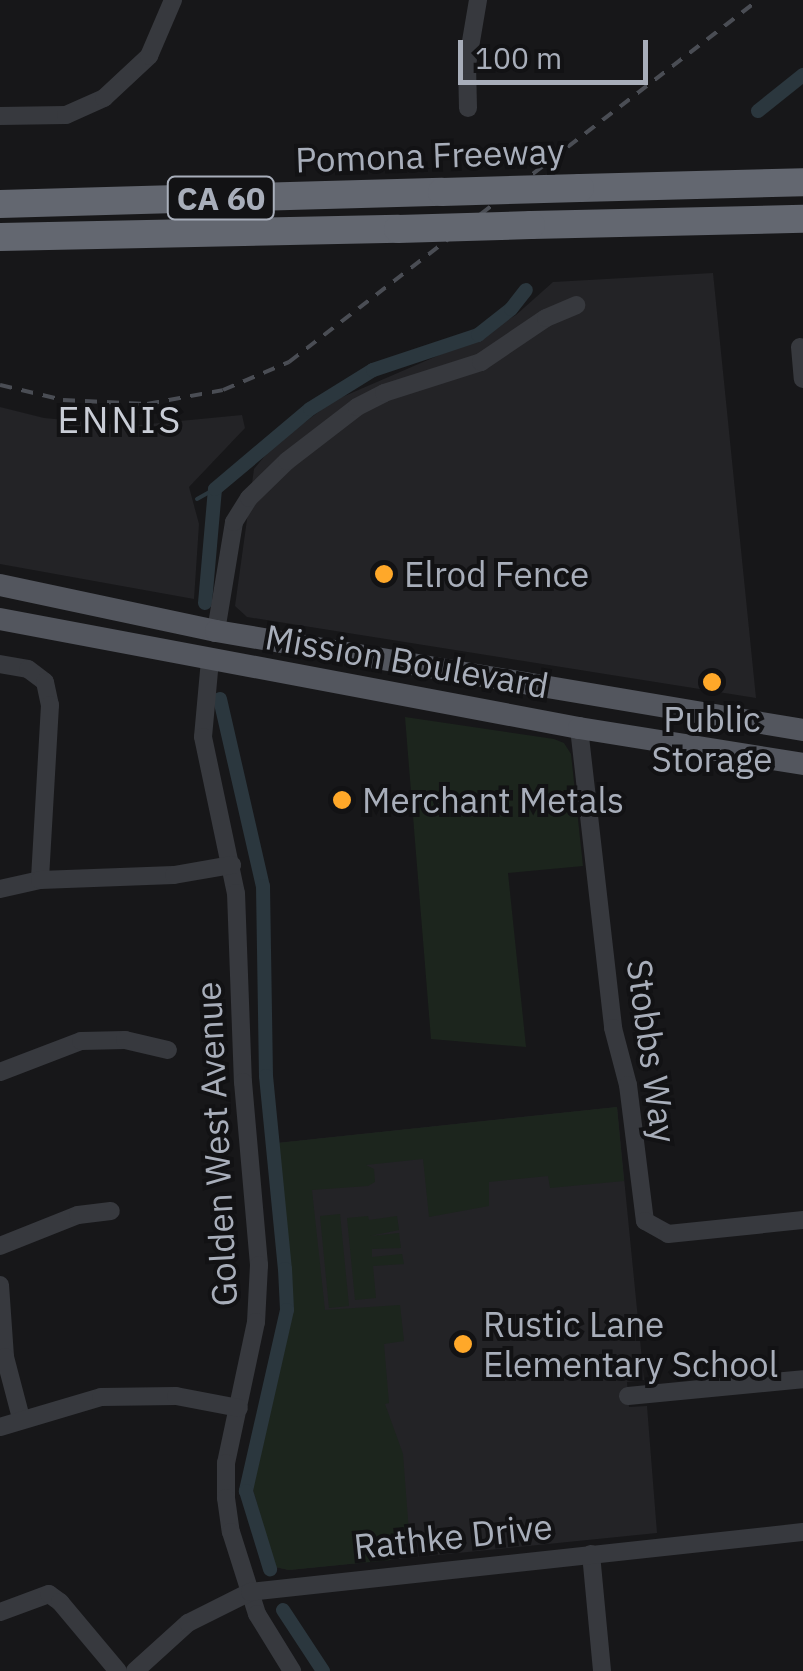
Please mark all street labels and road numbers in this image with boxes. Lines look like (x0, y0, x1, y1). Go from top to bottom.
street label: Pomona Freeway (295, 129, 565, 181)
road number: CA 60 (166, 171, 276, 225)
street label: Mission Boulevard (262, 615, 552, 707)
street label: Stobbs Way (618, 957, 686, 1145)
street label: Golden West Avenue (187, 981, 245, 1307)
street label: Rathke Drive (352, 1505, 554, 1567)

